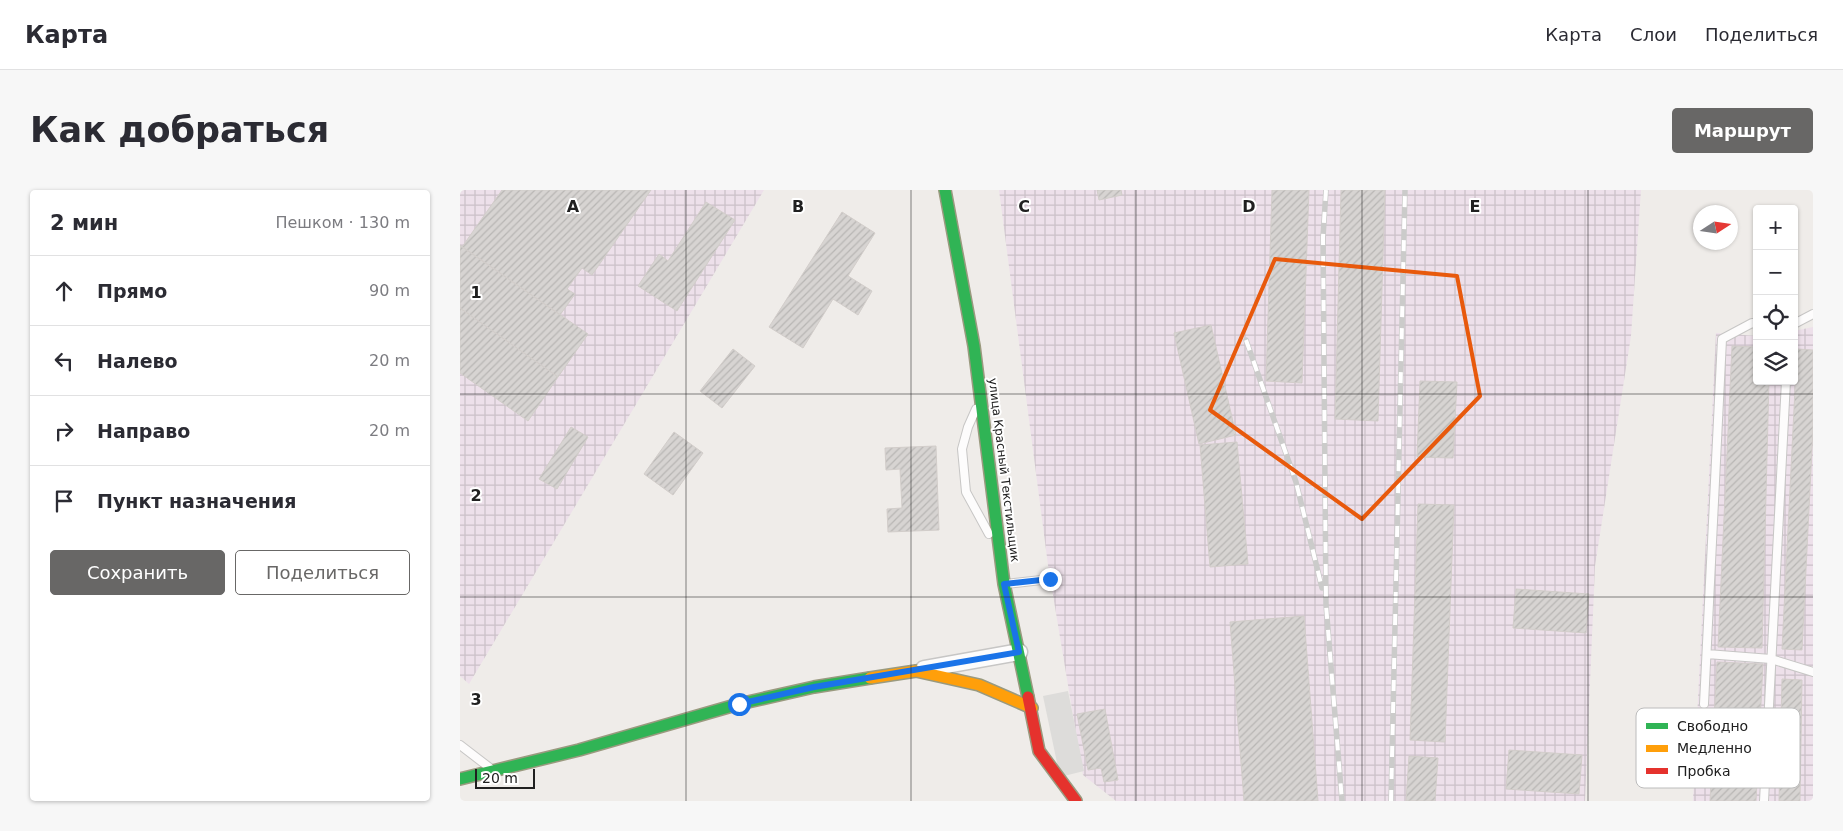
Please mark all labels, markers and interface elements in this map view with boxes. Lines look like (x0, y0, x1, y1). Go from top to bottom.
text: Карта (25, 21, 108, 49)
text: Карта (1545, 24, 1602, 45)
text: Слои (1630, 24, 1677, 45)
text: Поделиться (1705, 24, 1818, 45)
button: Маршрут (1672, 108, 1813, 153)
text: Как добраться (30, 110, 329, 150)
text: A (567, 197, 580, 216)
text: B (792, 197, 804, 216)
text: C (1018, 197, 1030, 216)
text: D (1242, 197, 1256, 216)
text: E (1470, 197, 1480, 216)
north arrow (1693, 205, 1738, 250)
map controls (1753, 205, 1798, 385)
button: + (1753, 205, 1798, 250)
text: 2 мин (50, 211, 118, 235)
text: Пешком · 130 m (275, 213, 410, 232)
button: − (1753, 250, 1798, 295)
icon: ahead (50, 277, 78, 305)
text: Прямо (97, 280, 167, 302)
text: 90 m (369, 281, 410, 300)
text: 1 (470, 283, 482, 302)
button: locate (1753, 295, 1798, 340)
button: layers (1753, 340, 1798, 385)
icon: left (50, 347, 78, 375)
text: Налево (97, 350, 178, 372)
text: 20 m (369, 351, 410, 370)
street label: улица Красный Текстильщик (986, 377, 1022, 563)
icon: right (50, 417, 78, 445)
text: Направо (97, 420, 190, 442)
text: 20 m (369, 421, 410, 440)
text: 2 (470, 486, 482, 505)
icon: arrive (50, 487, 78, 515)
text: Пункт назначения (97, 490, 296, 512)
button: Сохранить (50, 550, 225, 595)
button: Поделиться (235, 550, 410, 595)
route end (1039, 568, 1062, 591)
text: 3 (470, 690, 482, 709)
route start (728, 693, 751, 716)
legend (1636, 708, 1800, 788)
text: Свободно (1677, 718, 1748, 734)
text: Медленно (1677, 740, 1752, 756)
text: Пробка (1677, 763, 1731, 779)
scale bar (475, 766, 535, 789)
text: 20 m (482, 770, 518, 786)

